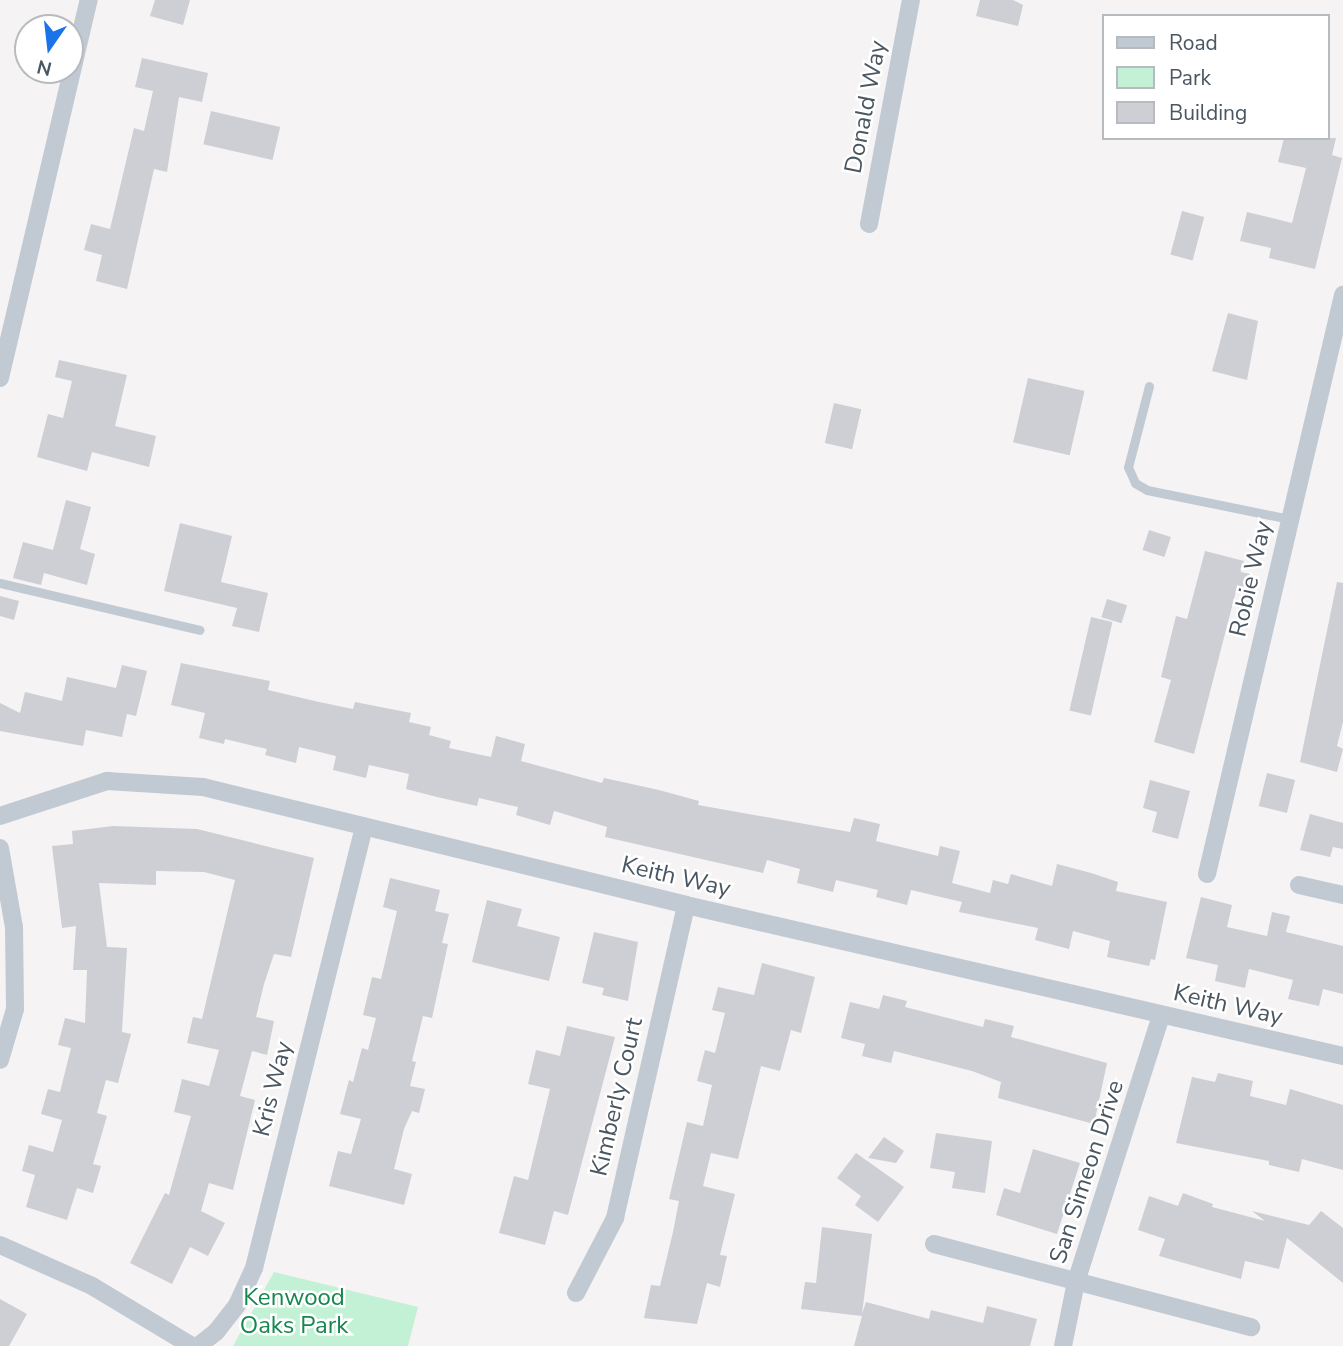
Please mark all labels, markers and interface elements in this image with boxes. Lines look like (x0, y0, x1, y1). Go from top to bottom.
north arrow (14, 14, 84, 84)
legend (1102, 14, 1329, 140)
text: Road (1169, 29, 1218, 57)
street label: Donald Way (839, 38, 893, 176)
text: N (34, 53, 54, 82)
text: Park (1169, 64, 1211, 92)
text: Building (1169, 99, 1247, 127)
street label: Robie Way (1224, 518, 1278, 640)
street label: Keith Way (619, 850, 733, 904)
street label: Keith Way (1171, 978, 1285, 1032)
street label: Kimberly Court (585, 1015, 649, 1179)
street label: Kris Way (247, 1039, 299, 1139)
street label: San Simeon Drive (1044, 1077, 1130, 1267)
park label: Kenwood Oaks Park (240, 1284, 348, 1340)

